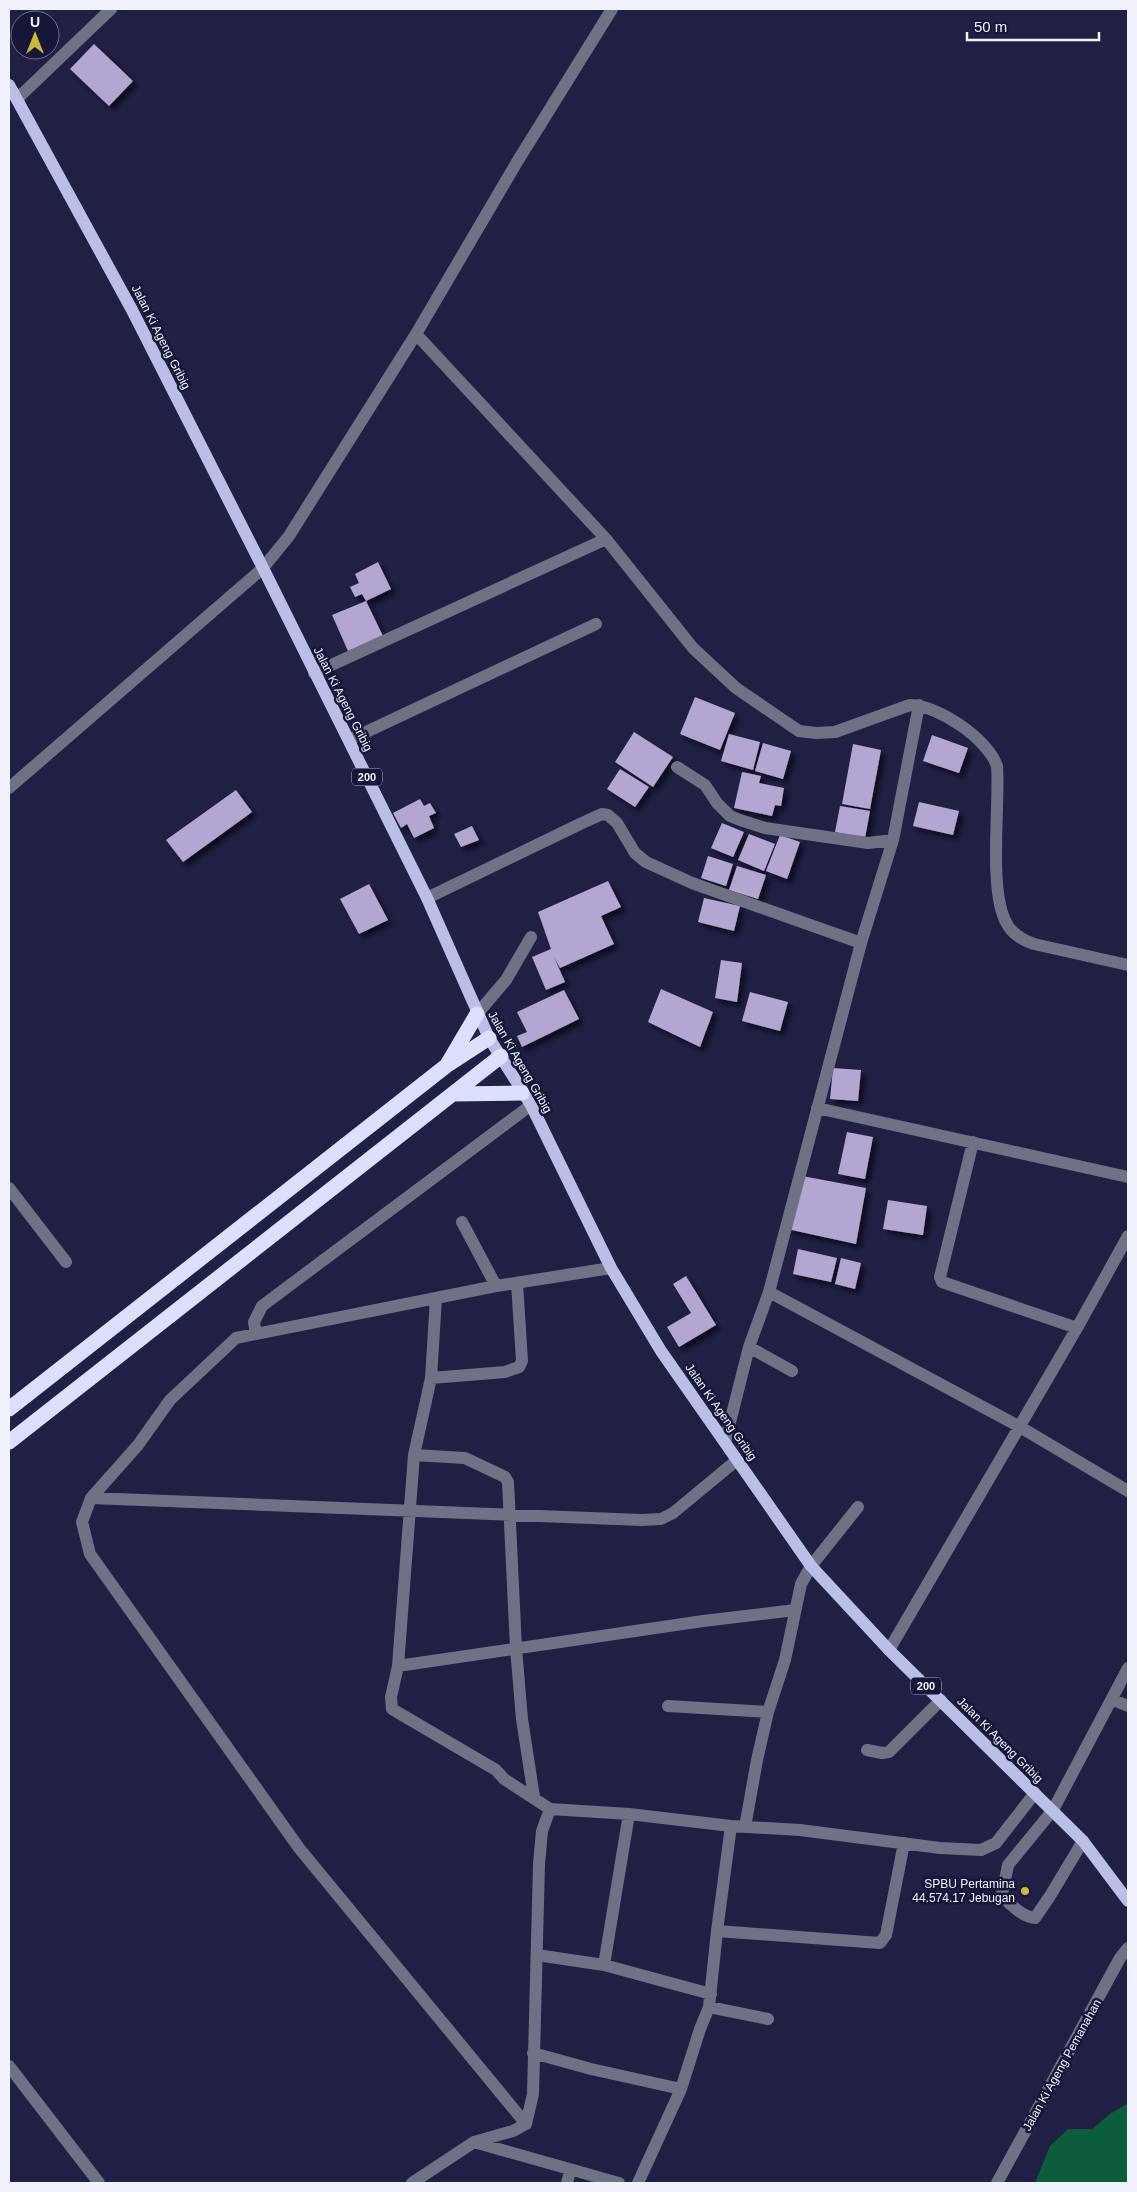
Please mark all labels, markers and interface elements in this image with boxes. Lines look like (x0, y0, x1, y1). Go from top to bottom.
north arrow (10, 10, 60, 60)
scale bar (967, 10, 1100, 42)
text: U (30, 14, 40, 30)
text: 50 m (974, 18, 1007, 35)
street label: Jalan Ki Ageng Gribig (129, 282, 193, 392)
street label: Jalan Ki Ageng Gribig (311, 644, 375, 754)
road number: 200 (352, 769, 382, 786)
street label: Jalan Ki Ageng Gribig (485, 1009, 555, 1115)
street label: Jalan Ki Ageng Gribig (682, 1361, 760, 1463)
road number: 200 (911, 1678, 941, 1694)
street label: Jalan Ki Ageng Gribig (954, 1694, 1046, 1786)
place label: SPBU Pertamina 44.574.17 Jebugan (912, 1877, 1015, 1905)
marker: SPBU Pertamina 44.574.17 Jebugan (1019, 1885, 1031, 1897)
street label: Jalan Ki Ageng Pemanahan (1020, 1997, 1104, 2133)

